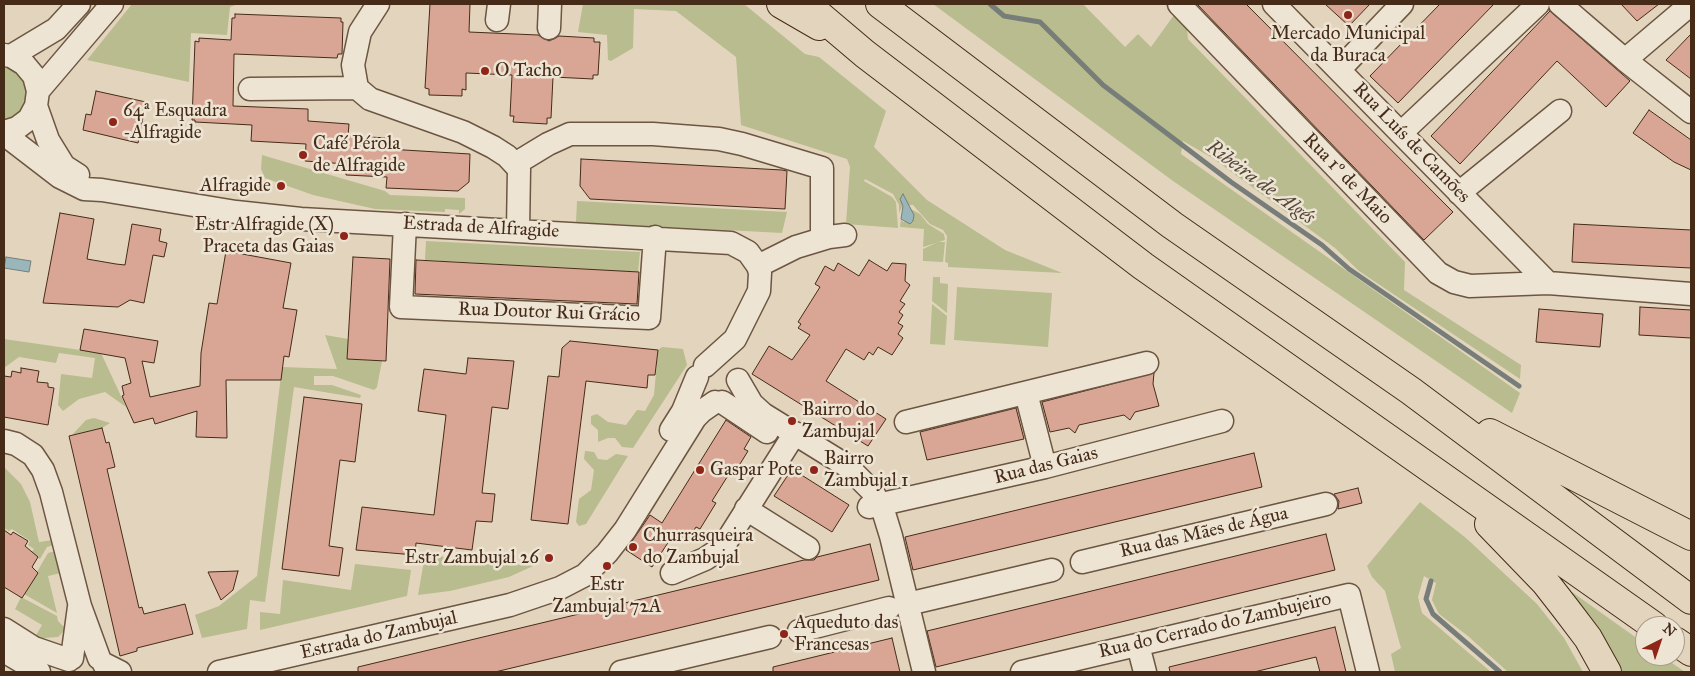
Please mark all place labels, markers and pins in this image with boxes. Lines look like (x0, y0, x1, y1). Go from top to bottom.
marker: Mercado Municipal da Buraca (1342, 9, 1354, 21)
place label: Mercado Municipal da Buraca (1271, 23, 1425, 67)
place label: O Tacho (495, 60, 562, 82)
marker: O Tacho (479, 65, 491, 77)
place label: 64ª Esquadra -Alfragide (123, 100, 227, 144)
marker: 64ª Esquadra -Alfragide (107, 116, 119, 128)
place label: Café Pérola de Alfragide (313, 133, 405, 177)
marker: Café Pérola de Alfragide (297, 149, 309, 161)
place label: Alfragide (200, 175, 271, 197)
marker: Alfragide (275, 180, 287, 192)
place label: Estr Alfragide (X) Praceta das Gaias (195, 214, 334, 258)
marker: Estr Alfragide (X) Praceta das Gaias (338, 230, 350, 242)
place label: Bairro do Zambujal (802, 399, 875, 443)
marker: Bairro do Zambujal (786, 415, 798, 427)
place label: Bairro Zambujal 1 (824, 448, 908, 492)
place label: Gaspar Pote (710, 459, 802, 481)
marker: Gaspar Pote (694, 464, 706, 476)
marker: Bairro Zambujal 1 (808, 464, 820, 476)
place label: Churrasqueira do Zambujal (643, 525, 753, 569)
marker: Churrasqueira do Zambujal (627, 541, 639, 553)
place label: Estr Zambujal 26 (404, 547, 539, 569)
marker: Estr Zambujal 26 (543, 552, 555, 564)
marker: Estr Zambujal 72A (601, 560, 613, 572)
place label: Estr Zambujal 72A (552, 574, 662, 618)
place label: Aqueduto das Francesas (794, 612, 898, 656)
marker: Aqueduto das Francesas (778, 628, 790, 640)

